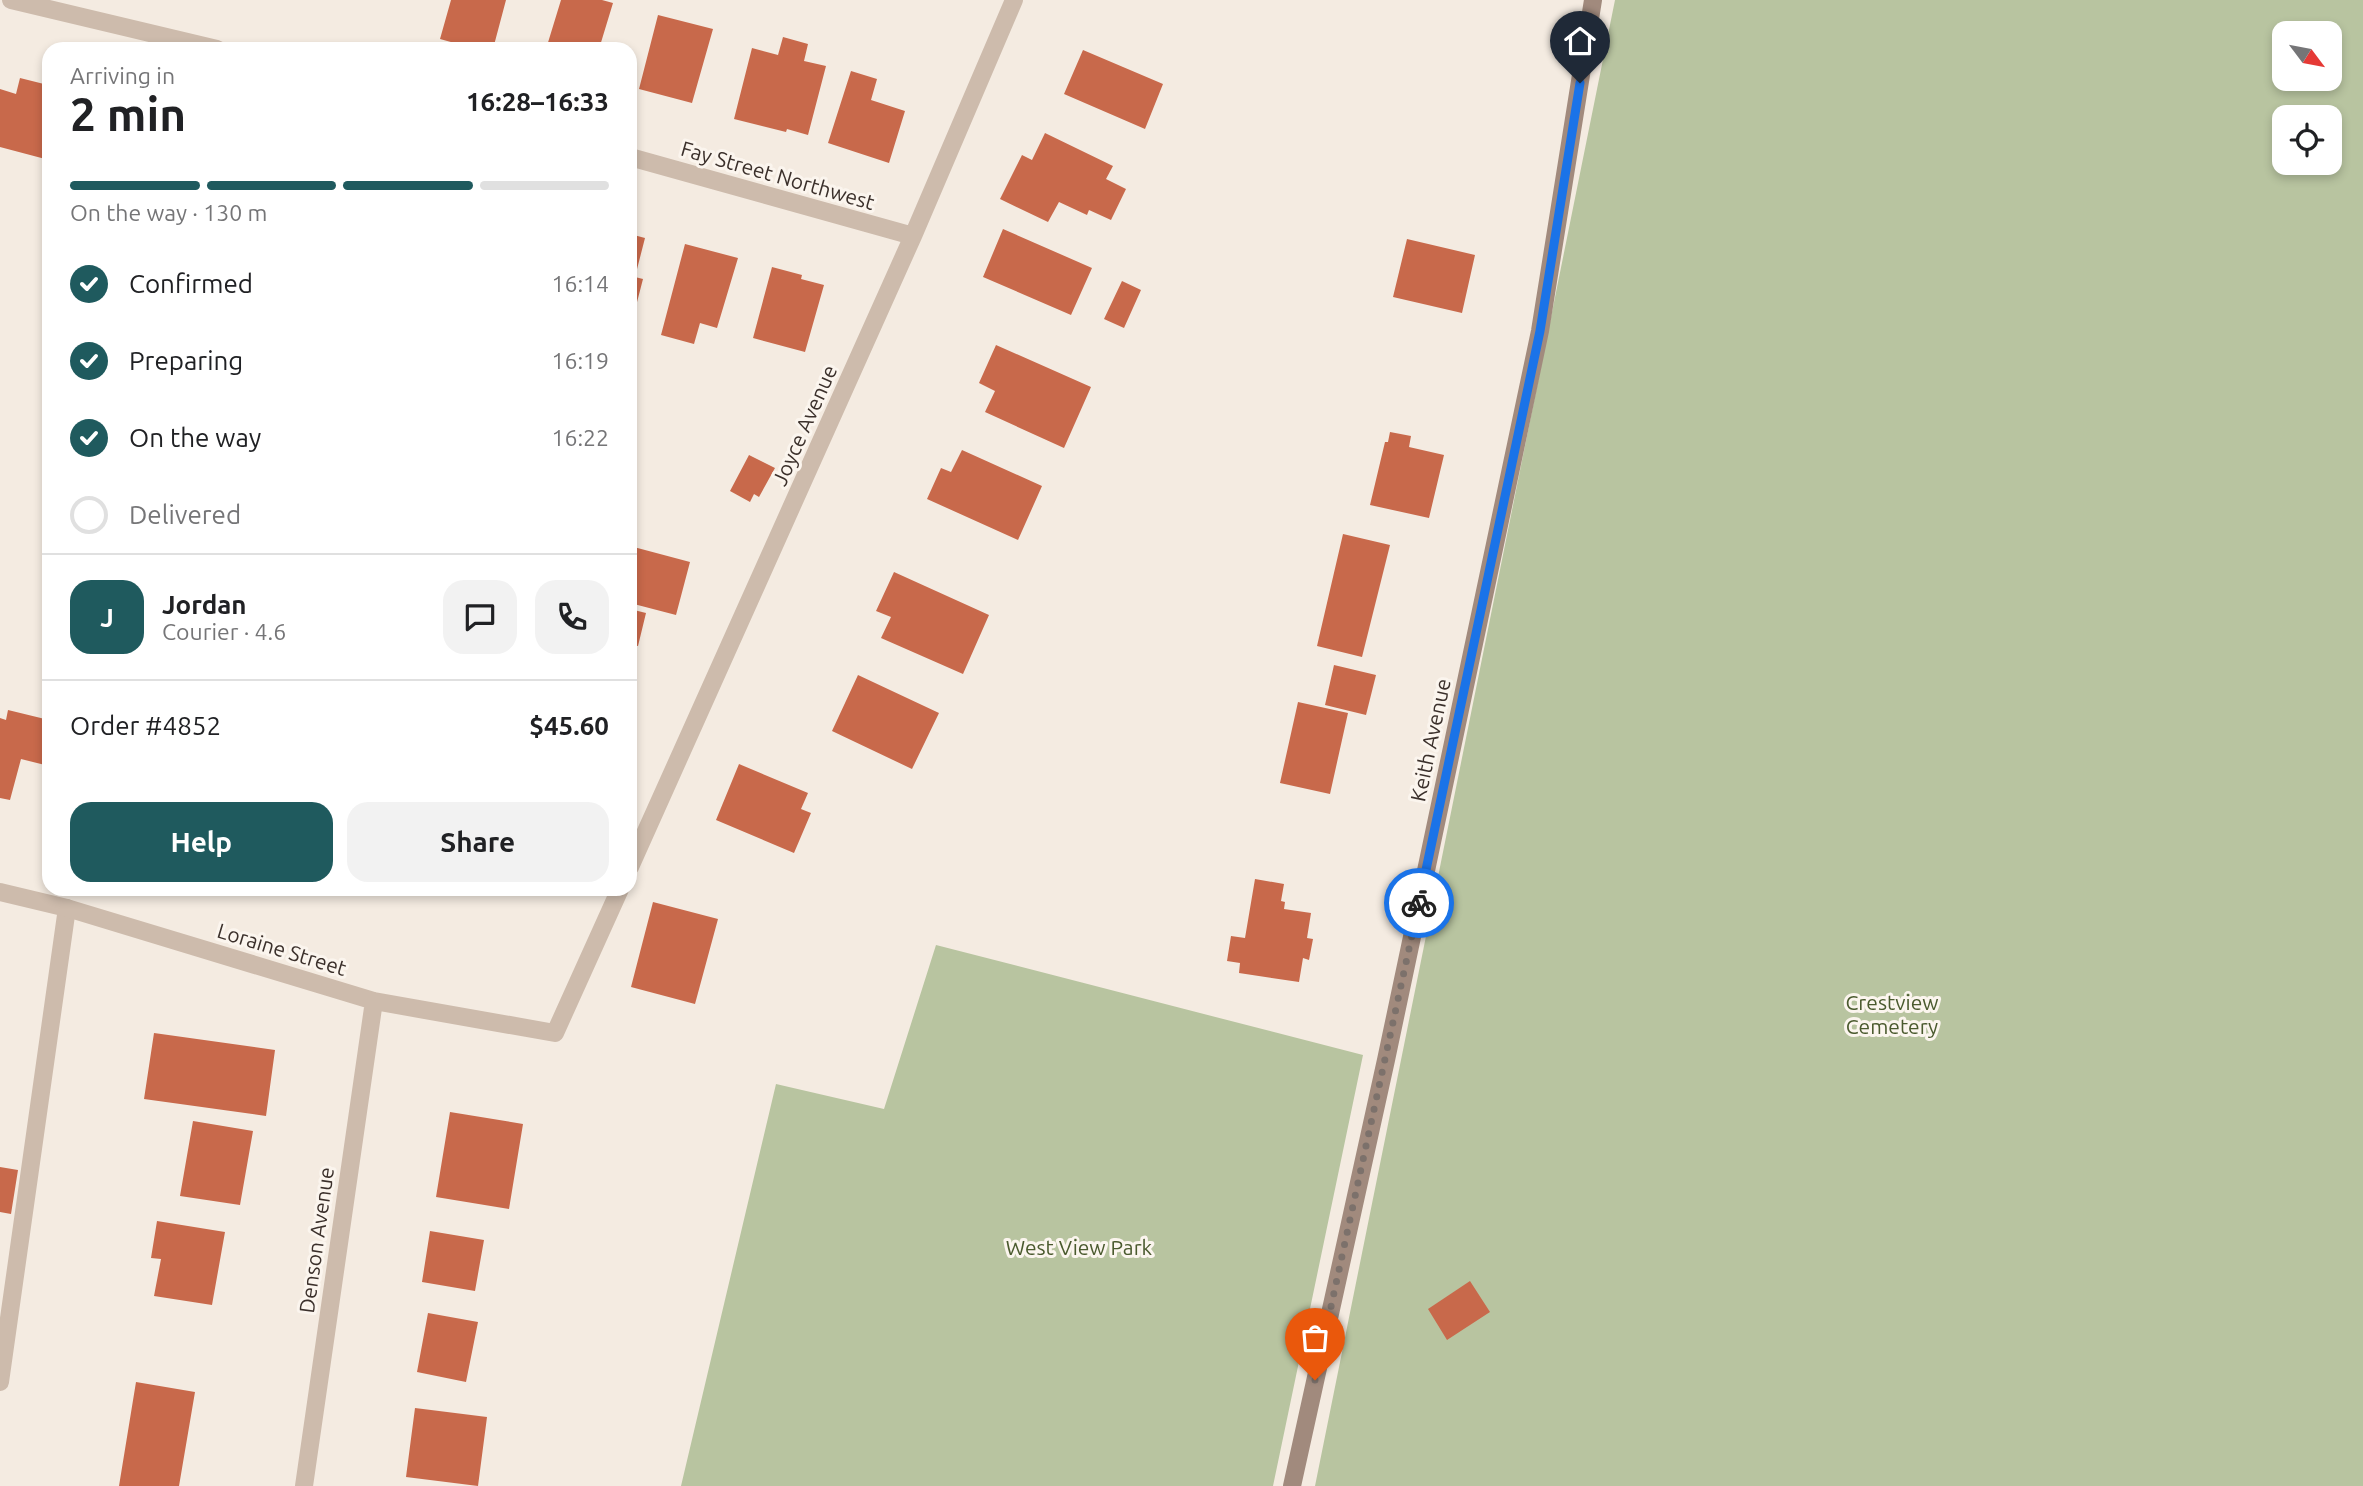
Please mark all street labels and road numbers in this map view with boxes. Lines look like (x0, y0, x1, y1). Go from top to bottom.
street label: Fay Street Northwest (679, 136, 877, 214)
street label: Joyce Avenue (767, 361, 841, 489)
street label: Keith Avenue (1405, 676, 1455, 804)
street label: Loraine Street (214, 918, 350, 980)
street label: Denson Avenue (294, 1165, 338, 1315)

